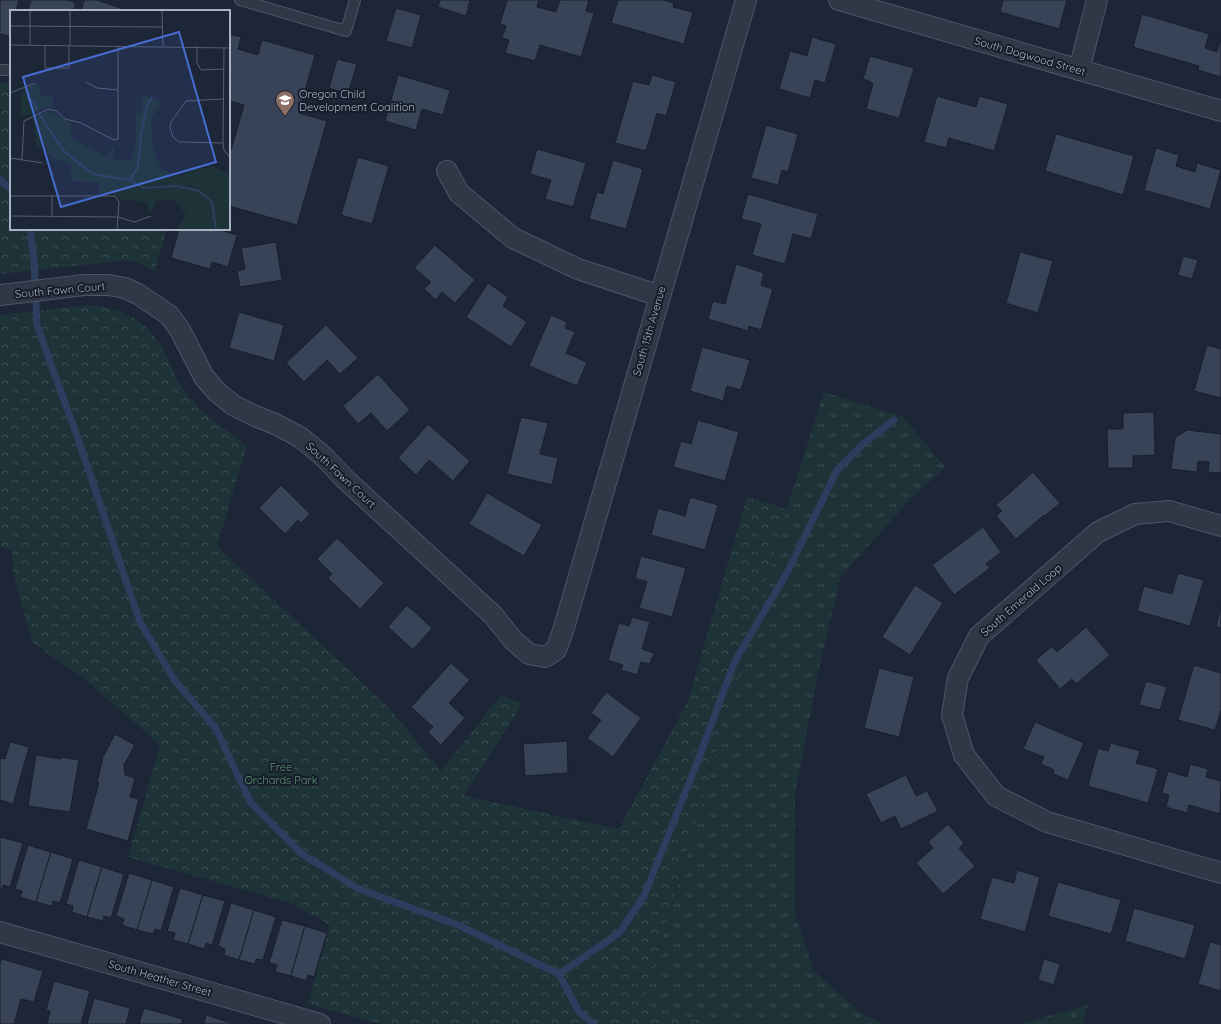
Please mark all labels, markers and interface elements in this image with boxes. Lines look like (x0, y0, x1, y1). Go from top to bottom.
inset map (10, 10, 230, 230)
street label: South Dogwood Street (973, 33, 1087, 79)
place label: Oregon Child Development Coalition (299, 87, 415, 114)
school or university icon: Oregon Child Development Coalition (274, 89, 296, 117)
street label: South Fawn Court (14, 279, 106, 301)
street label: South 15th Avenue (629, 284, 669, 378)
street label: South Fawn Court (303, 439, 379, 511)
street label: South Emerald Loop (977, 561, 1065, 639)
park label: Free Orchards Park (244, 760, 318, 787)
street label: South Heather Street (107, 957, 213, 999)

